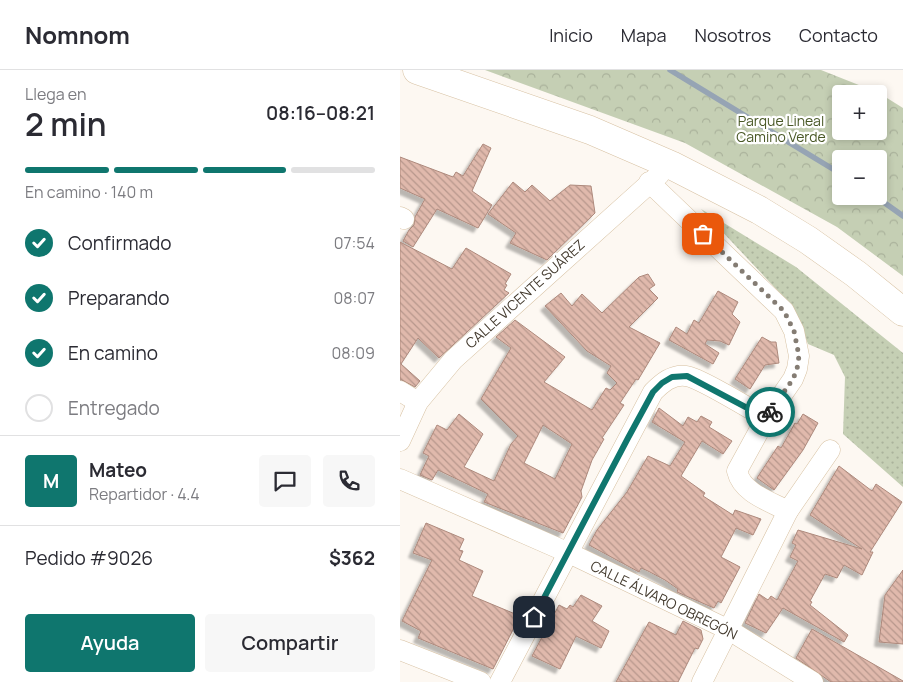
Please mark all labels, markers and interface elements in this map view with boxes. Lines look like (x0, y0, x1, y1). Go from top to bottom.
text: Nomnom (25, 18, 130, 51)
text: Inicio (549, 23, 593, 47)
text: Mapa (621, 23, 667, 47)
text: Nosotros (695, 23, 771, 47)
text: Contacto (799, 23, 878, 47)
text: Llega en (25, 83, 86, 105)
map controls (832, 85, 887, 205)
button: + (832, 85, 887, 140)
text: 08:16–08:21 (266, 100, 375, 126)
text: 2 min (25, 102, 107, 146)
park label: Parque Lineal Camino Verde (736, 111, 826, 146)
button: − (832, 150, 887, 205)
text: En camino · 140 m (25, 181, 153, 203)
pin (682, 213, 724, 255)
icon: bag (689, 220, 717, 248)
icon: check (25, 229, 53, 257)
text: Confirmado (68, 230, 172, 256)
text: 07:54 (334, 232, 375, 254)
street label: CALLE VICENTE SUÁREZ (461, 235, 588, 352)
icon: check (25, 284, 53, 312)
text: Preparando (68, 285, 170, 311)
text: 08:07 (333, 287, 375, 309)
icon: check (25, 339, 53, 367)
text: En camino (68, 340, 158, 366)
text: 08:09 (331, 342, 375, 364)
courier (745, 387, 795, 437)
text: Entregado (68, 395, 160, 421)
icon: bike (756, 398, 784, 426)
button: chat (259, 455, 311, 507)
button: phone (323, 455, 375, 507)
text: Mateo (89, 457, 147, 483)
text: M (43, 468, 59, 494)
text: Repartidor · 4.4 (89, 483, 200, 505)
text: Pedido #9026 (25, 545, 153, 571)
text: $362 (329, 545, 375, 571)
street label: CALLE ÁLVARO OBREGÓN (588, 556, 741, 643)
pin (513, 596, 555, 638)
icon: home (520, 603, 548, 631)
button: Ayuda (25, 614, 195, 672)
button: Compartir (205, 614, 375, 672)

